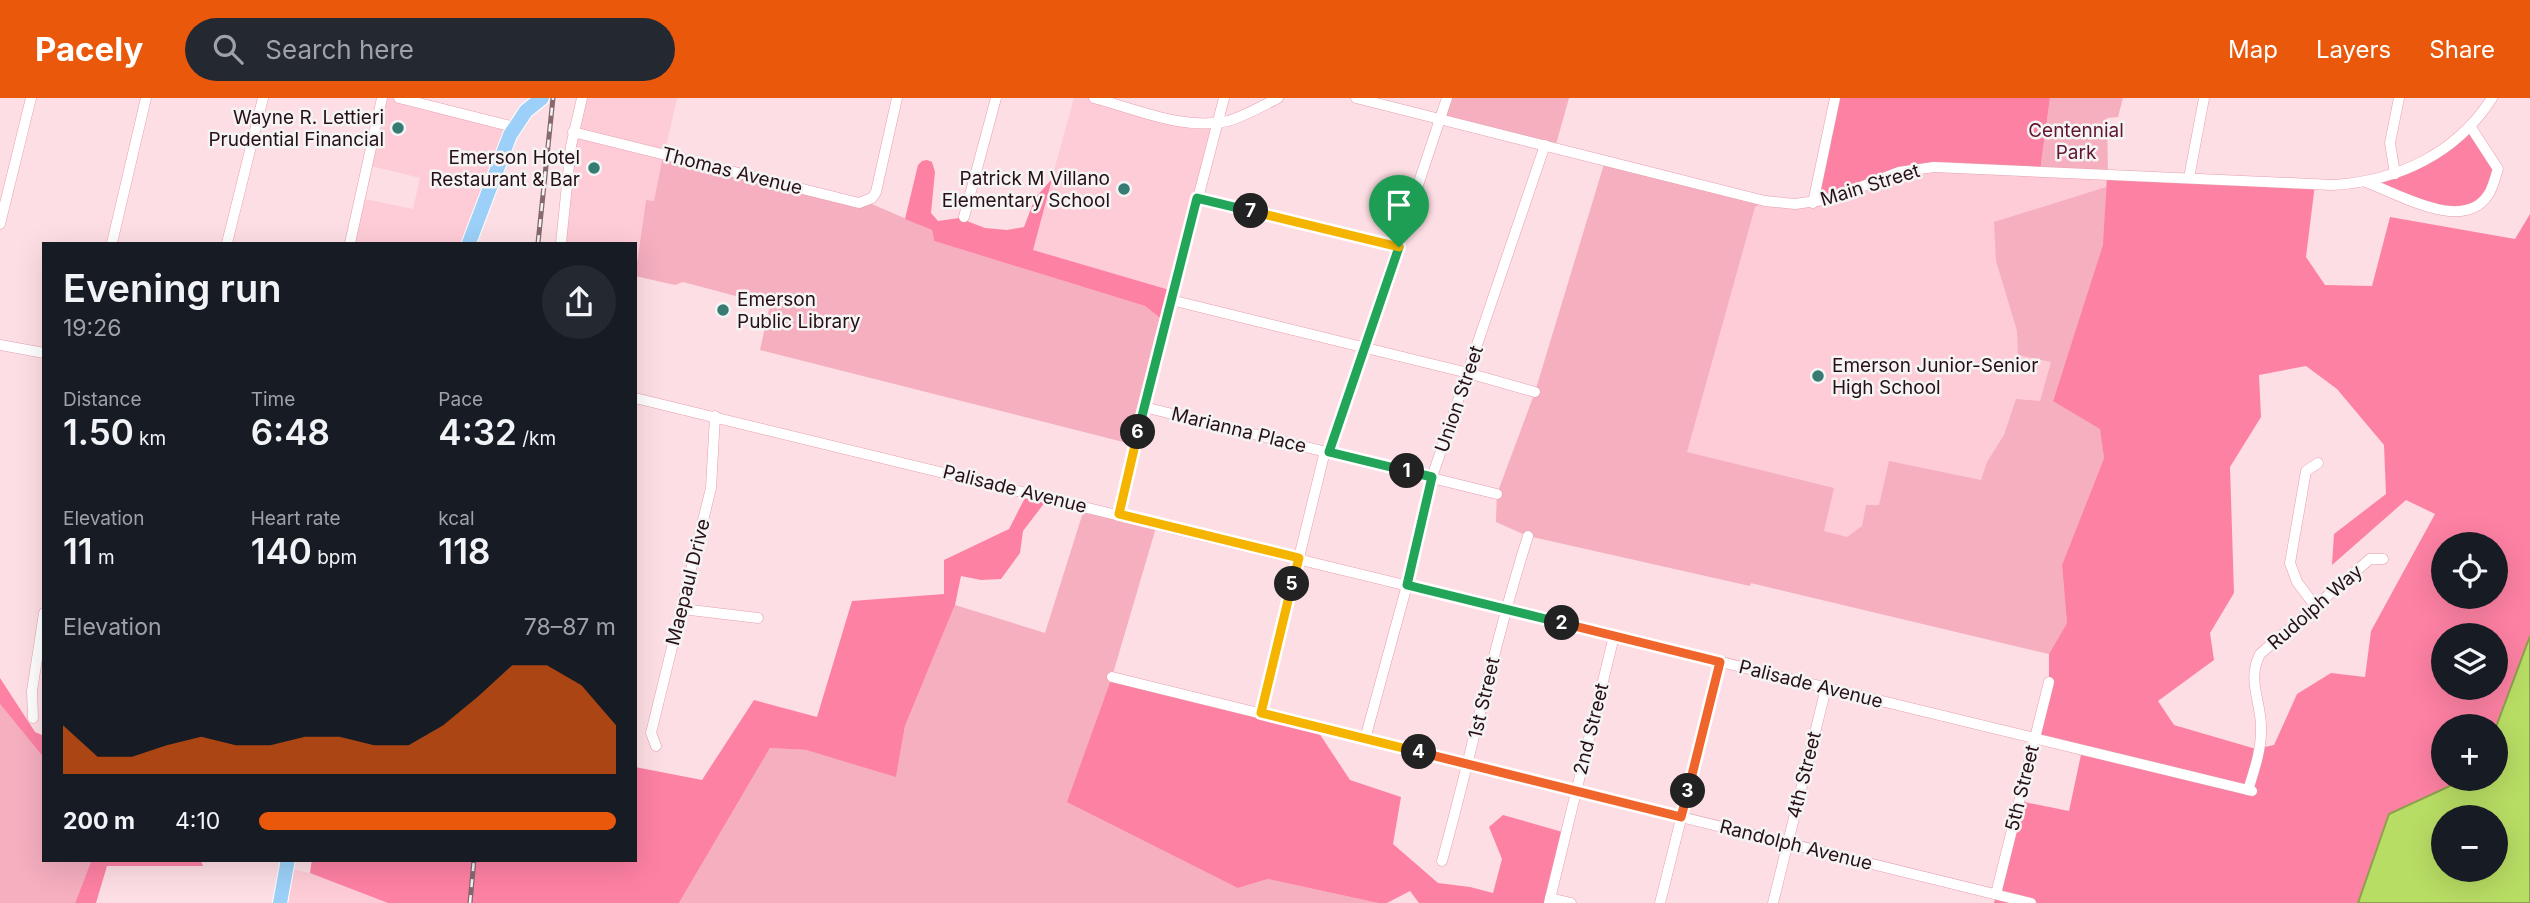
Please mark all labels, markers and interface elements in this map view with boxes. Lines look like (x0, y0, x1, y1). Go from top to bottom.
search box (185, 18, 675, 81)
text: Pacely (35, 29, 143, 69)
icon: search (209, 30, 247, 68)
text: Search here (265, 34, 414, 65)
text: Map (2228, 35, 2278, 64)
text: Layers (2316, 35, 2391, 64)
text: Share (2429, 35, 2495, 64)
place label: Wayne R. Lettieri Prudential Financial (208, 106, 384, 151)
park label: Centennial Park (2028, 119, 2124, 164)
marker: Wayne R. Lettieri Prudential Financial (390, 120, 406, 136)
street label: Thomas Avenue (659, 142, 805, 200)
place label: Emerson Hotel Restaurant & Bar (430, 146, 580, 191)
street label: Main Street (1818, 159, 1922, 211)
marker: Emerson Hotel Restaurant & Bar (586, 160, 602, 176)
place label: Patrick M Villano Elementary School (942, 167, 1110, 212)
pin (1369, 175, 1429, 247)
marker: Patrick M Villano Elementary School (1116, 181, 1132, 197)
icon: arrive (1380, 186, 1418, 224)
pin: 7 (1234, 194, 1268, 228)
text: 7 (1245, 199, 1256, 222)
text: Evening run (63, 265, 281, 311)
button: share (542, 265, 616, 339)
place label: Emerson Public Library (737, 288, 861, 333)
marker: Emerson Public Library (715, 302, 731, 318)
text: 19:26 (63, 314, 122, 342)
street label: Union Street (1430, 343, 1488, 455)
place label: Emerson Junior-Senior High School (1832, 354, 2038, 399)
marker: Emerson Junior-Senior High School (1810, 368, 1826, 384)
text: Distance (63, 388, 141, 411)
text: Time (251, 388, 295, 411)
text: Pace (438, 388, 483, 411)
street label: Marianna Place (1169, 402, 1309, 458)
text: 1.50 (63, 411, 134, 453)
text: 6:48 (251, 411, 330, 453)
text: 4:32 (438, 411, 517, 453)
pin: 6 (1120, 414, 1156, 450)
text: 6 (1131, 420, 1144, 443)
text: km (134, 427, 166, 450)
text: /km (517, 427, 556, 450)
pin: 1 (1390, 454, 1424, 488)
text: 1 (1402, 459, 1411, 482)
street label: Palisade Avenue (941, 460, 1089, 518)
text: Elevation (63, 507, 144, 530)
text: Heart rate (251, 507, 341, 530)
text: kcal (438, 507, 475, 530)
street label: Maepaul Drive (661, 516, 715, 648)
text: 11 (63, 530, 93, 572)
text: 140 (251, 530, 312, 572)
text: 118 (438, 530, 490, 572)
map controls (2431, 532, 2508, 882)
button: locate (2431, 532, 2508, 609)
text: m (93, 546, 115, 569)
text: bpm (312, 546, 357, 569)
street label: Rudolph Way (2263, 559, 2367, 654)
pin: 5 (1274, 566, 1310, 602)
text: 5 (1285, 572, 1298, 595)
pin: 2 (1544, 606, 1580, 640)
text: 2 (1556, 611, 1567, 634)
text: Elevation (63, 613, 162, 641)
text: 78–87 m (524, 613, 616, 641)
button: layers (2431, 623, 2508, 700)
street label: 1st Street (1463, 655, 1505, 741)
street label: Palisade Avenue (1737, 655, 1885, 713)
street label: 2nd Street (1569, 681, 1613, 777)
button: + (2431, 714, 2508, 791)
street label: 4th Street (1782, 729, 1826, 821)
pin: 4 (1402, 734, 1436, 770)
text: 4 (1412, 740, 1425, 763)
street label: 5th Street (2000, 743, 2044, 833)
pin: 3 (1670, 774, 1706, 808)
text: 3 (1681, 779, 1694, 802)
button: − (2431, 805, 2508, 882)
text: 200 m (63, 807, 135, 835)
text: 4:10 (175, 807, 220, 835)
street label: Randolph Avenue (1717, 815, 1875, 875)

